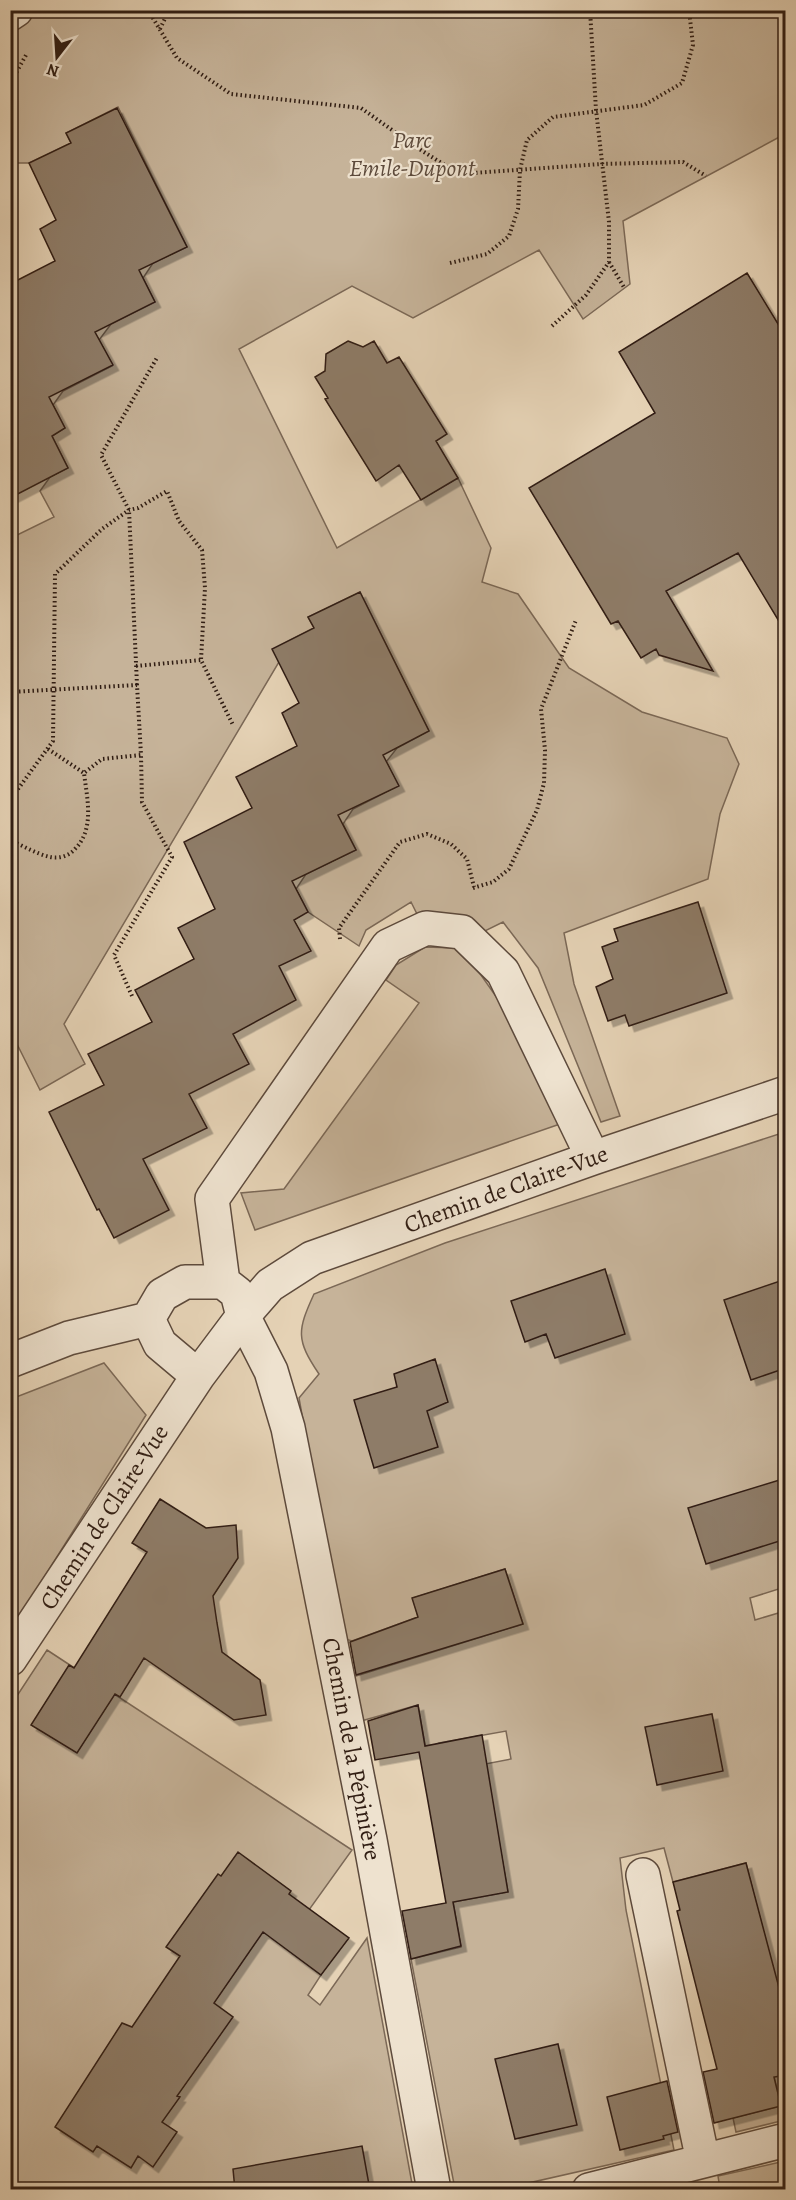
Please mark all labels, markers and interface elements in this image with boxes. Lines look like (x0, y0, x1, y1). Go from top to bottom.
north arrow (27, 27, 87, 87)
text: N (44, 58, 62, 83)
park label: Parc Emile-Dupont (349, 124, 476, 184)
street label: Chemin de Claire-Vue (400, 1137, 612, 1241)
street label: Chemin de Claire-Vue (32, 1418, 176, 1616)
street label: Chemin de la Pépinière (315, 1635, 389, 1863)

